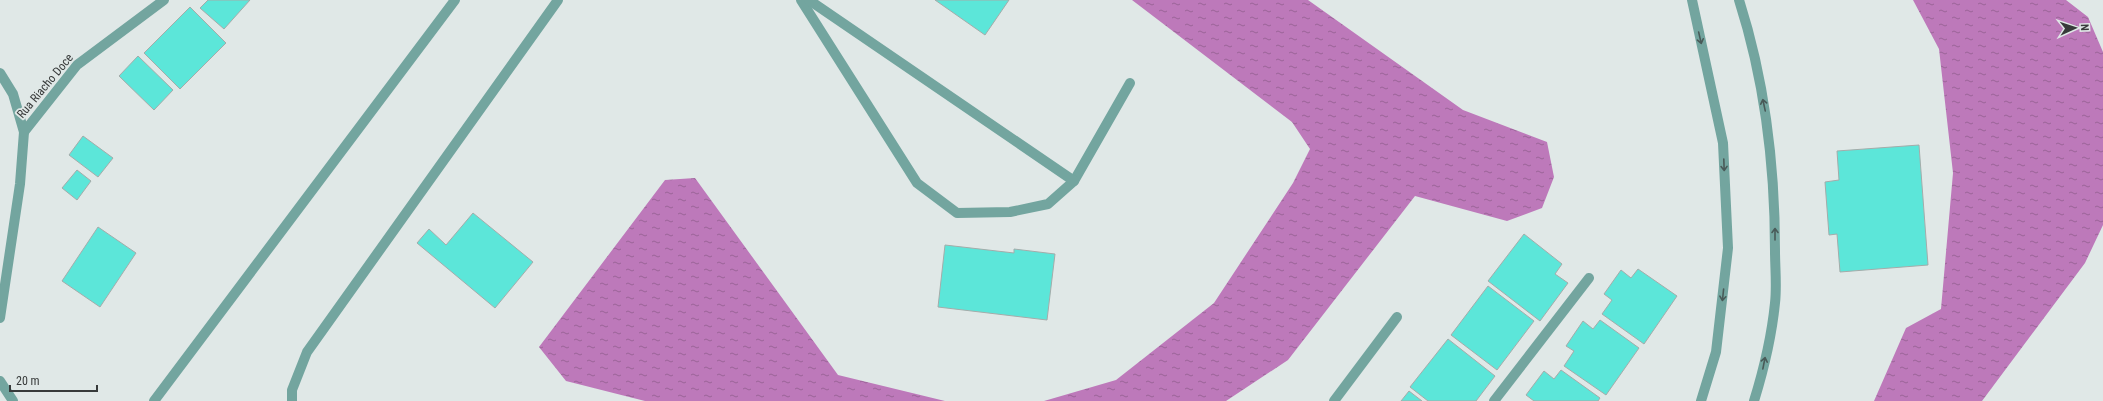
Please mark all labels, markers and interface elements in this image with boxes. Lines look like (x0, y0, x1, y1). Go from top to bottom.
north arrow (2055, 8, 2095, 48)
text: N (2078, 24, 2091, 31)
one-way arrow (1697, 31, 1705, 44)
street label: Rua Riacho Doce (14, 51, 76, 121)
one-way arrow (1760, 99, 1768, 112)
one-way arrow (1721, 159, 1728, 172)
one-way arrow (1771, 228, 1779, 241)
one-way arrow (1719, 288, 1726, 301)
one-way arrow (1760, 357, 1768, 370)
scale bar (10, 367, 97, 393)
text: 20 m (16, 374, 40, 388)

